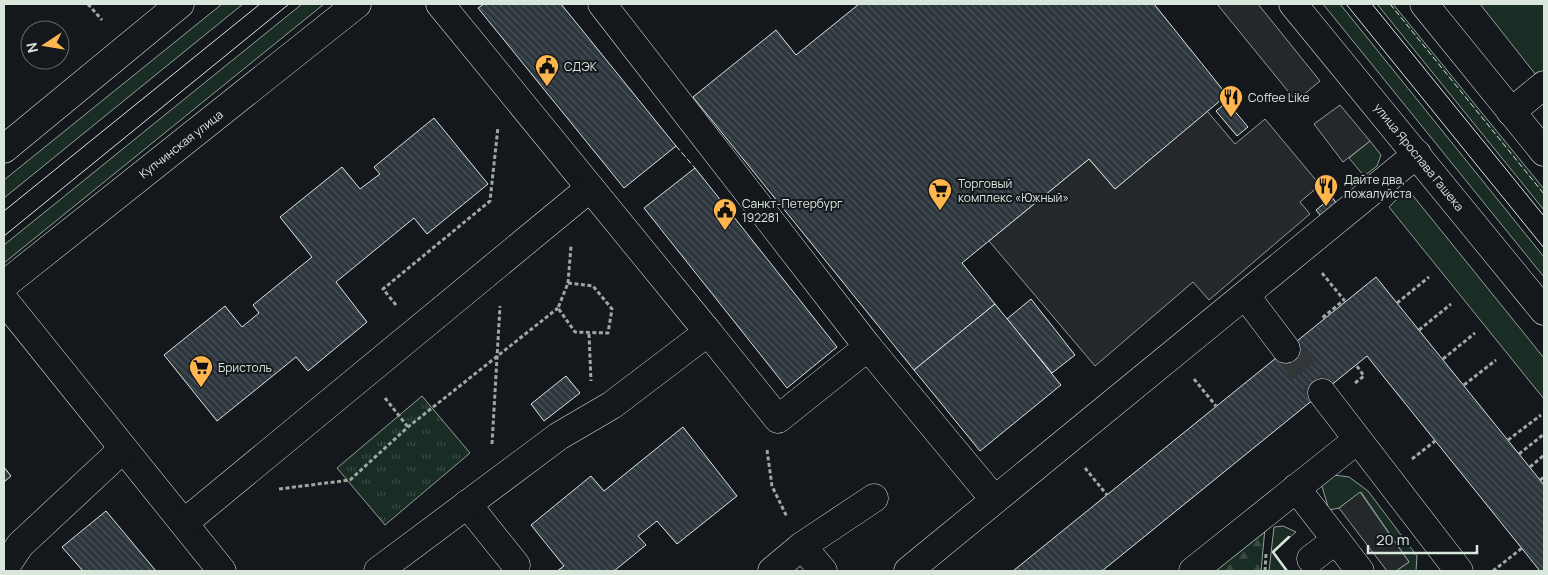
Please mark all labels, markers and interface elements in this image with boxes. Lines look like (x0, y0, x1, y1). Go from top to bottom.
north arrow (20, 20, 70, 70)
text: N (21, 41, 42, 55)
public building icon: СДЭК (534, 53, 560, 87)
place label: СДЭК (564, 58, 598, 75)
restaurant icon: Coffee Like (1218, 84, 1244, 118)
place label: Coffee Like (1248, 89, 1310, 106)
street label: улица Ярослава Гашека (1370, 99, 1468, 215)
street label: Купчинская улица (135, 106, 227, 182)
place label: Дайте два, пожалуйста (1344, 171, 1412, 202)
restaurant icon: Дайте два, пожалуйста (1313, 173, 1339, 207)
place label: Торговый комплекс «Южный» (958, 175, 1069, 206)
supermarket icon: Торговый комплекс «Южный» (927, 177, 953, 211)
place label: Санкт-Петербург 192281 (742, 195, 843, 226)
public building icon: Санкт-Петербург 192281 (712, 197, 738, 231)
supermarket icon: Бристоль (188, 354, 214, 388)
place label: Бристоль (218, 359, 272, 376)
scale bar (1368, 522, 1477, 554)
text: 20 m (1376, 529, 1409, 550)

